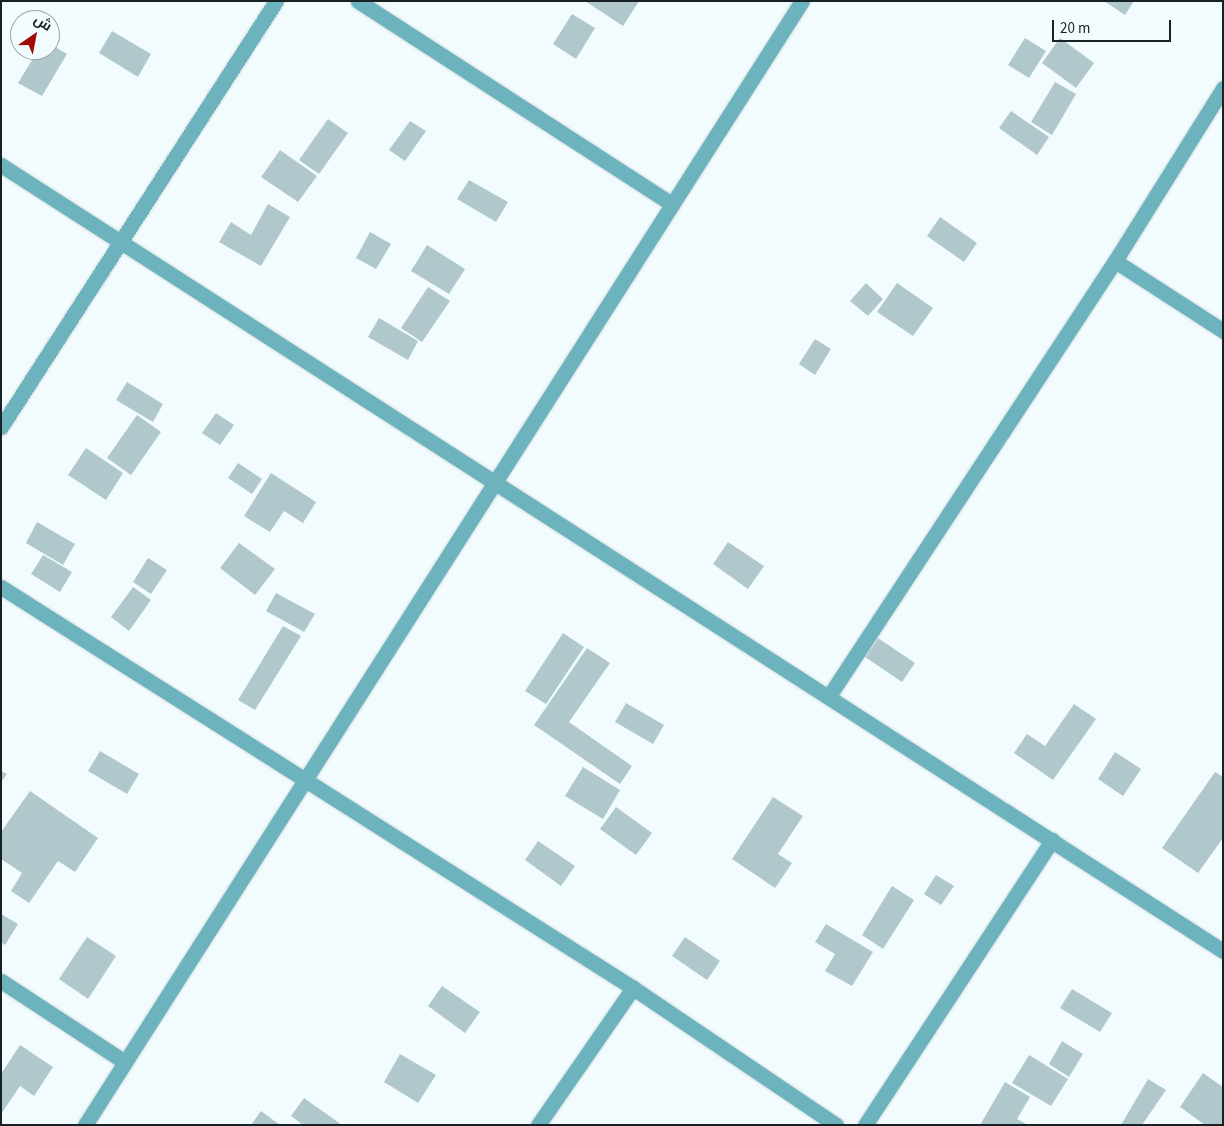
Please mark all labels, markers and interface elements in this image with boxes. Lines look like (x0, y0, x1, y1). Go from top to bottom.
north arrow (10, 10, 60, 60)
text: ش (30, 10, 56, 37)
scale bar (1054, 10, 1173, 42)
text: 20 m (1060, 18, 1090, 39)

